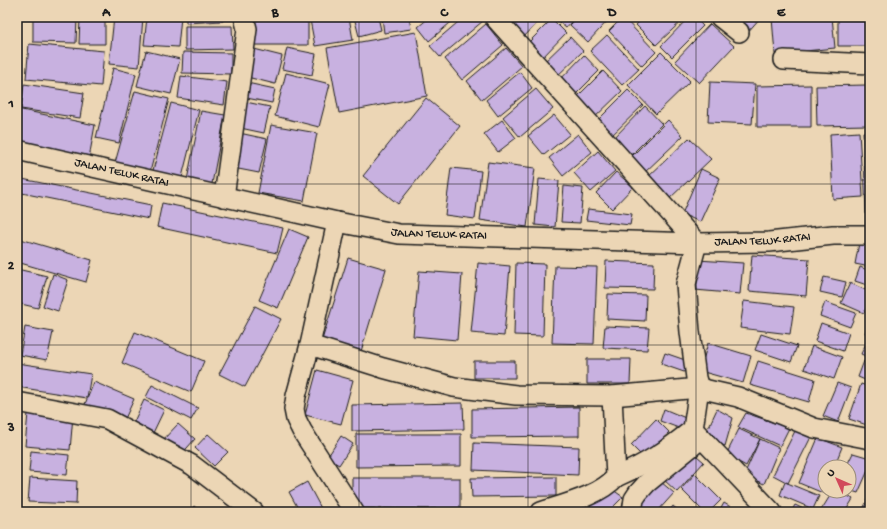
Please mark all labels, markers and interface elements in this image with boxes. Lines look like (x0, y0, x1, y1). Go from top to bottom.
text: A (101, 6, 111, 21)
text: B (271, 6, 280, 21)
text: C (439, 6, 449, 21)
text: D (607, 6, 617, 21)
text: E (777, 6, 786, 21)
text: 1 (7, 97, 14, 112)
street label: JALAN TELUK RATAI (73, 156, 170, 191)
street label: JALAN TELUK RATAI (389, 226, 487, 244)
street label: JALAN TELUK RATAI (714, 230, 812, 250)
text: 2 (8, 259, 15, 274)
text: 3 (7, 421, 15, 436)
north arrow (817, 459, 857, 499)
text: U (825, 466, 838, 480)

